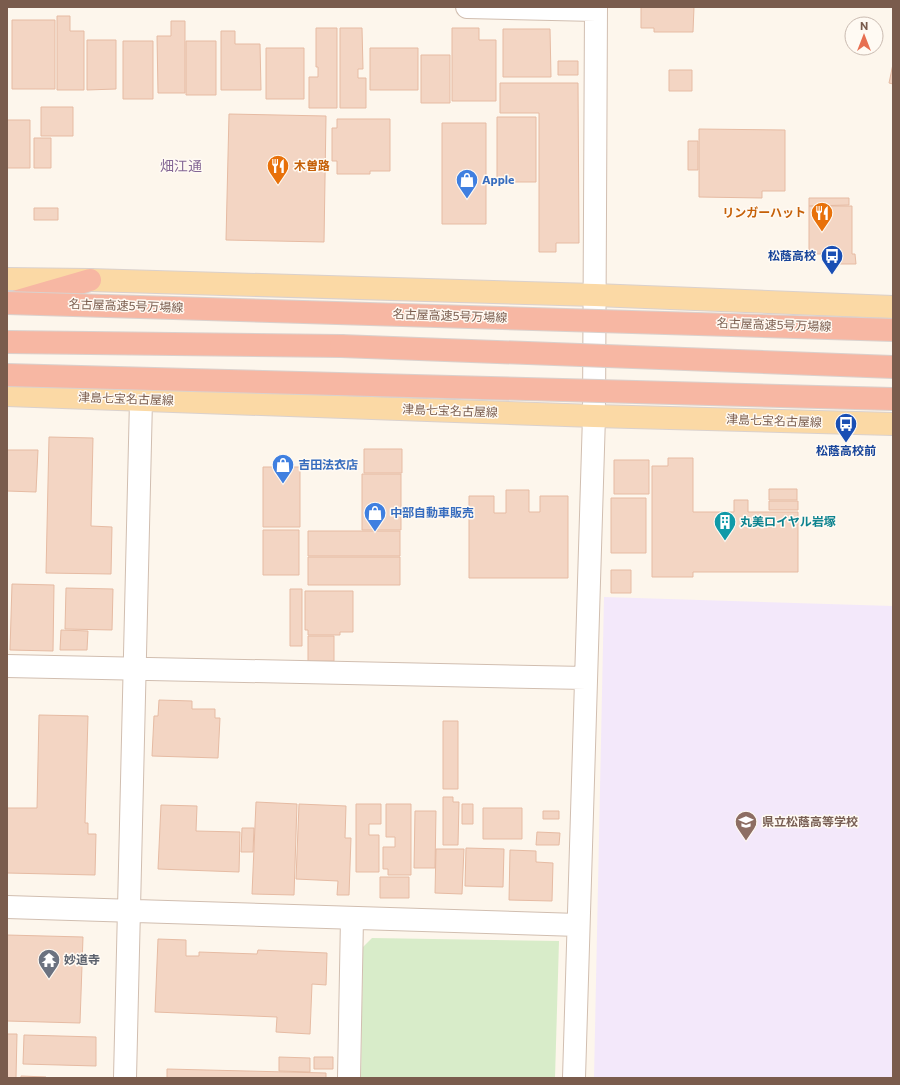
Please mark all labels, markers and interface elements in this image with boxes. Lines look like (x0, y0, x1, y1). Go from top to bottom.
north arrow (844, 16, 884, 56)
text: N (860, 19, 868, 32)
restaurant icon: 木曽路 (265, 153, 291, 186)
district label: 畑江通 (160, 157, 202, 174)
place label: 木曽路 (294, 158, 330, 172)
shop icon: Apple (454, 167, 480, 200)
place label: Apple (482, 172, 514, 186)
restaurant icon: リンガーハット (809, 200, 835, 233)
place label: リンガーハット (722, 205, 806, 219)
bus stop icon: 松蔭高校 (819, 243, 845, 276)
place label: 松蔭高校 (768, 248, 816, 262)
street label: 名古屋高速5号万場線 (68, 296, 184, 314)
street label: 名古屋高速5号万場線 (392, 306, 508, 324)
street label: 名古屋高速5号万場線 (716, 315, 832, 333)
street label: 津島七宝名古屋線 (78, 389, 174, 407)
street label: 津島七宝名古屋線 (402, 401, 498, 419)
street label: 津島七宝名古屋線 (726, 411, 822, 429)
bus stop icon: 松蔭高校前 (833, 411, 859, 444)
place label: 松蔭高校前 (816, 443, 876, 457)
shop icon: 吉田法衣店 (270, 452, 296, 485)
place label: 吉田法衣店 (298, 457, 358, 471)
shop icon: 中部自動車販売 (362, 500, 388, 533)
place label: 中部自動車販売 (390, 505, 474, 519)
building icon: 丸美ロイヤル岩塚 (712, 509, 738, 542)
place label: 丸美ロイヤル岩塚 (740, 514, 836, 528)
school or university icon: 県立松蔭高等学校 (733, 809, 759, 842)
place label: 県立松蔭高等学校 (762, 814, 858, 828)
temple icon: 妙道寺 (36, 947, 62, 980)
place label: 妙道寺 (64, 952, 100, 966)

